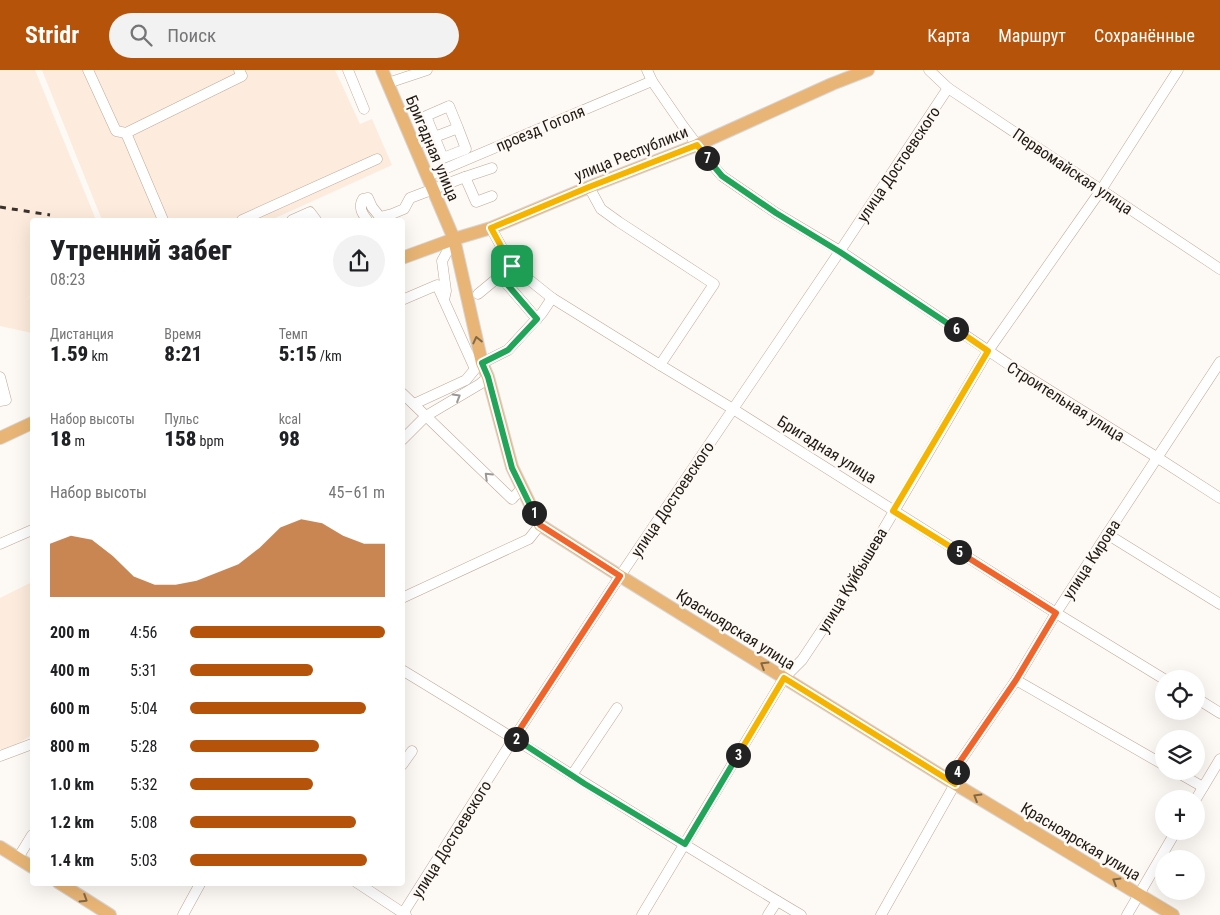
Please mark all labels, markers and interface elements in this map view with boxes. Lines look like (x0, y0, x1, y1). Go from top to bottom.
search box (109, 13, 459, 58)
text: Stridr (25, 21, 79, 49)
icon: search (127, 21, 155, 49)
text: Поиск (167, 24, 216, 47)
text: Карта (927, 25, 970, 46)
text: Маршрут (998, 25, 1066, 46)
text: Сохранённые (1094, 25, 1195, 46)
street label: Бригадная улица (402, 93, 463, 204)
street label: проезд Гоголя (493, 101, 588, 156)
street label: улица Достоевского (853, 103, 944, 226)
street label: улица Республики (572, 122, 691, 185)
street label: Первомайская улица (1009, 124, 1136, 219)
pin: 7 (694, 146, 720, 170)
text: 7 (704, 150, 711, 166)
text: Утренний забег (50, 234, 232, 267)
button: share (333, 235, 385, 287)
pin (491, 245, 533, 287)
icon: arrive (498, 252, 526, 280)
text: 08:23 (50, 270, 85, 289)
pin: 6 (944, 316, 968, 342)
text: 6 (953, 321, 960, 337)
text: Дистанция (50, 326, 114, 342)
text: Время (164, 326, 201, 342)
text: Темп (279, 326, 308, 342)
one-way arrow (472, 336, 483, 345)
text: 1.59 (50, 342, 88, 366)
text: 8:21 (164, 342, 202, 366)
text: 5:15 (279, 342, 317, 366)
text: km (88, 348, 108, 364)
text: /km (317, 348, 342, 364)
street label: Строительная улица (1003, 358, 1128, 445)
one-way arrow (452, 394, 461, 404)
text: Набор высоты (50, 411, 135, 427)
text: Пульс (164, 411, 199, 427)
text: kcal (279, 411, 301, 427)
street label: Бригадная улица (774, 411, 880, 487)
text: 18 (50, 427, 71, 451)
text: 158 (164, 427, 196, 451)
text: 98 (279, 427, 300, 451)
text: m (71, 433, 85, 449)
text: bpm (196, 433, 224, 449)
street label: улица Достоевского (627, 438, 718, 561)
one-way arrow (484, 473, 493, 482)
text: Набор высоты (50, 483, 147, 502)
text: 45–61 m (329, 483, 385, 502)
pin: 1 (522, 500, 546, 526)
text: 1 (531, 505, 538, 521)
street label: улица Кирова (1059, 516, 1124, 603)
street label: улица Куйбышева (814, 524, 891, 636)
pin: 5 (946, 540, 972, 564)
text: 5 (956, 544, 963, 560)
street label: Красноярская улица (673, 585, 799, 674)
text: 200 m (50, 623, 90, 642)
text: 4:56 (130, 623, 157, 642)
text: 400 m (50, 661, 90, 680)
text: 5:31 (130, 661, 157, 680)
one-way arrow (760, 662, 769, 672)
map controls (1155, 670, 1205, 900)
button: locate (1155, 670, 1205, 720)
text: 600 m (50, 699, 90, 718)
text: 5:04 (130, 699, 157, 718)
pin: 2 (504, 726, 528, 752)
button: layers (1155, 730, 1205, 780)
text: 2 (513, 731, 520, 747)
text: 800 m (50, 737, 90, 756)
text: 5:28 (130, 737, 157, 756)
pin: 3 (726, 742, 750, 768)
text: 3 (735, 747, 742, 763)
pin: 4 (944, 760, 970, 784)
text: 4 (954, 764, 961, 780)
text: 1.0 km (50, 775, 94, 794)
text: 5:32 (130, 775, 157, 794)
street label: улица Достоевского (408, 777, 495, 902)
button: + (1155, 790, 1205, 840)
one-way arrow (973, 794, 982, 804)
street label: Красноярская улица (1017, 798, 1144, 885)
text: 1.2 km (50, 813, 94, 832)
text: 5:08 (130, 813, 157, 832)
button: − (1155, 850, 1205, 900)
text: 1.4 km (50, 851, 94, 870)
text: 5:03 (130, 851, 157, 870)
one-way arrow (1112, 877, 1121, 887)
one-way arrow (78, 892, 87, 902)

